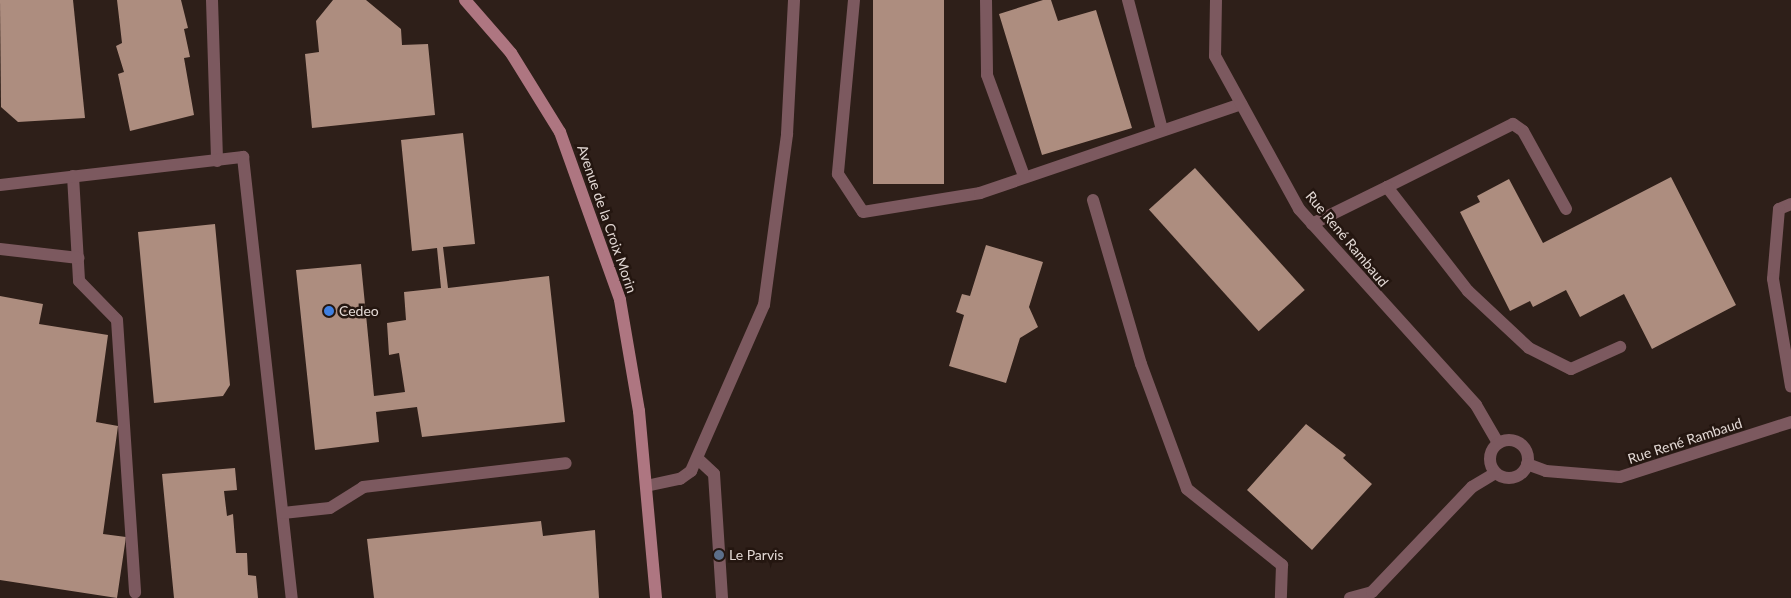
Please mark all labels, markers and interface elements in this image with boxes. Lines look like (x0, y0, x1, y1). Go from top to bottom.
street label: Avenue de la Croix Morin (574, 143, 640, 295)
street label: Rue René Rambaud (1302, 188, 1392, 290)
place label: Cedeo (339, 303, 379, 319)
marker: Cedeo (323, 305, 335, 317)
street label: Rue René Rambaud (1626, 415, 1744, 467)
place label: Le Parvis (729, 547, 784, 563)
marker: Le Parvis (713, 549, 725, 561)

